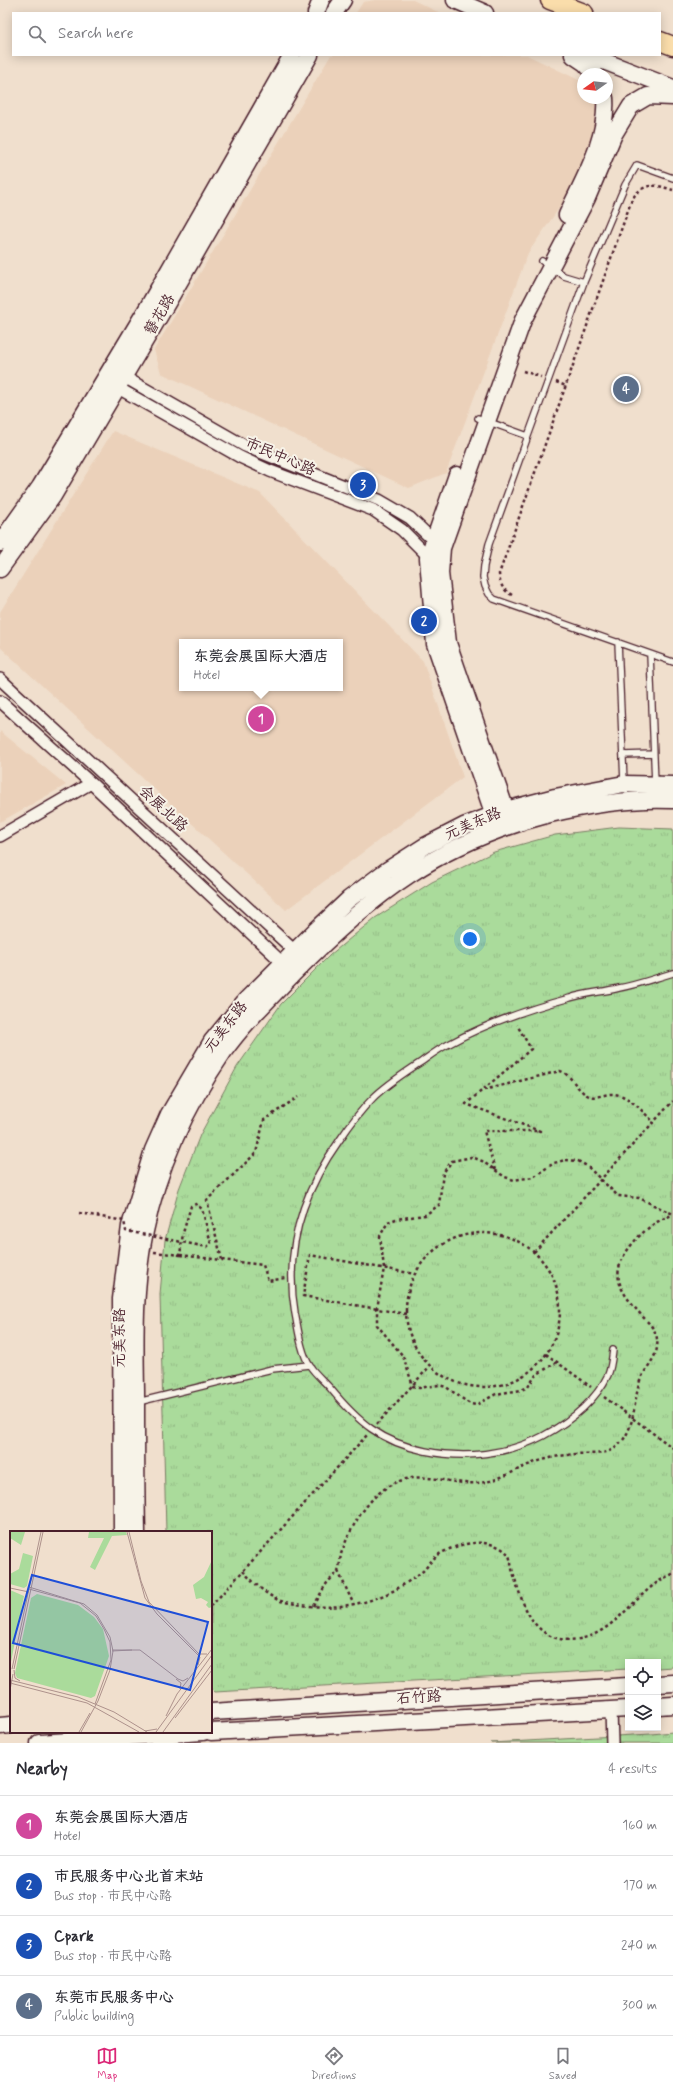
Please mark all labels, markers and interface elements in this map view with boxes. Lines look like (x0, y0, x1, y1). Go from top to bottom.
search box (12, 12, 661, 56)
icon: search (26, 23, 48, 45)
text: Search here (58, 24, 134, 44)
north arrow (577, 68, 613, 104)
street label: 簪花路 (140, 291, 180, 339)
pin: 4 (613, 374, 639, 404)
street label: 市民中心路 (242, 433, 318, 481)
pin: 3 (350, 470, 376, 500)
pin: 2 (411, 606, 437, 636)
popup (179, 639, 343, 691)
text: 东莞会展国际大酒店 (193, 647, 329, 667)
text: Hotel (193, 667, 220, 684)
pin: 1 (248, 704, 274, 734)
street label: 会展北路 (134, 781, 192, 837)
street label: 元美东路 (441, 803, 505, 845)
your location (460, 929, 480, 949)
street label: 元美东路 (200, 997, 252, 1057)
street label: 元美东路 (110, 1308, 130, 1368)
inset map (10, 1531, 212, 1733)
map controls (625, 1659, 661, 1731)
button: locate (625, 1659, 661, 1695)
street label: 石竹路 (396, 1686, 442, 1710)
button: layers (625, 1695, 661, 1731)
text: Nearby (16, 1758, 68, 1780)
text: 4 results (608, 1761, 657, 1778)
text: 东莞会展国际大酒店 (54, 1808, 189, 1828)
text: 1 (26, 1817, 32, 1834)
text: 160 m (622, 1817, 657, 1834)
text: Hotel (54, 1828, 80, 1845)
text: 市民服务中心北首末站 (54, 1867, 204, 1887)
text: 2 (26, 1877, 32, 1894)
text: 170 m (623, 1877, 657, 1894)
text: Bus stop · 市民中心路 (54, 1888, 172, 1905)
text: Cpark (54, 1927, 94, 1947)
text: 3 (26, 1937, 32, 1954)
text: 240 m (621, 1937, 657, 1954)
text: Bus stop · 市民中心路 (54, 1948, 172, 1965)
text: 东莞市民服务中心 (54, 1988, 174, 2008)
text: 4 (25, 1997, 33, 2014)
text: 300 m (622, 1997, 657, 2014)
text: Public building (54, 2008, 134, 2025)
tab: Map (96, 2045, 118, 2083)
tab: Directions (311, 2045, 356, 2083)
tab: Saved (549, 2045, 577, 2083)

